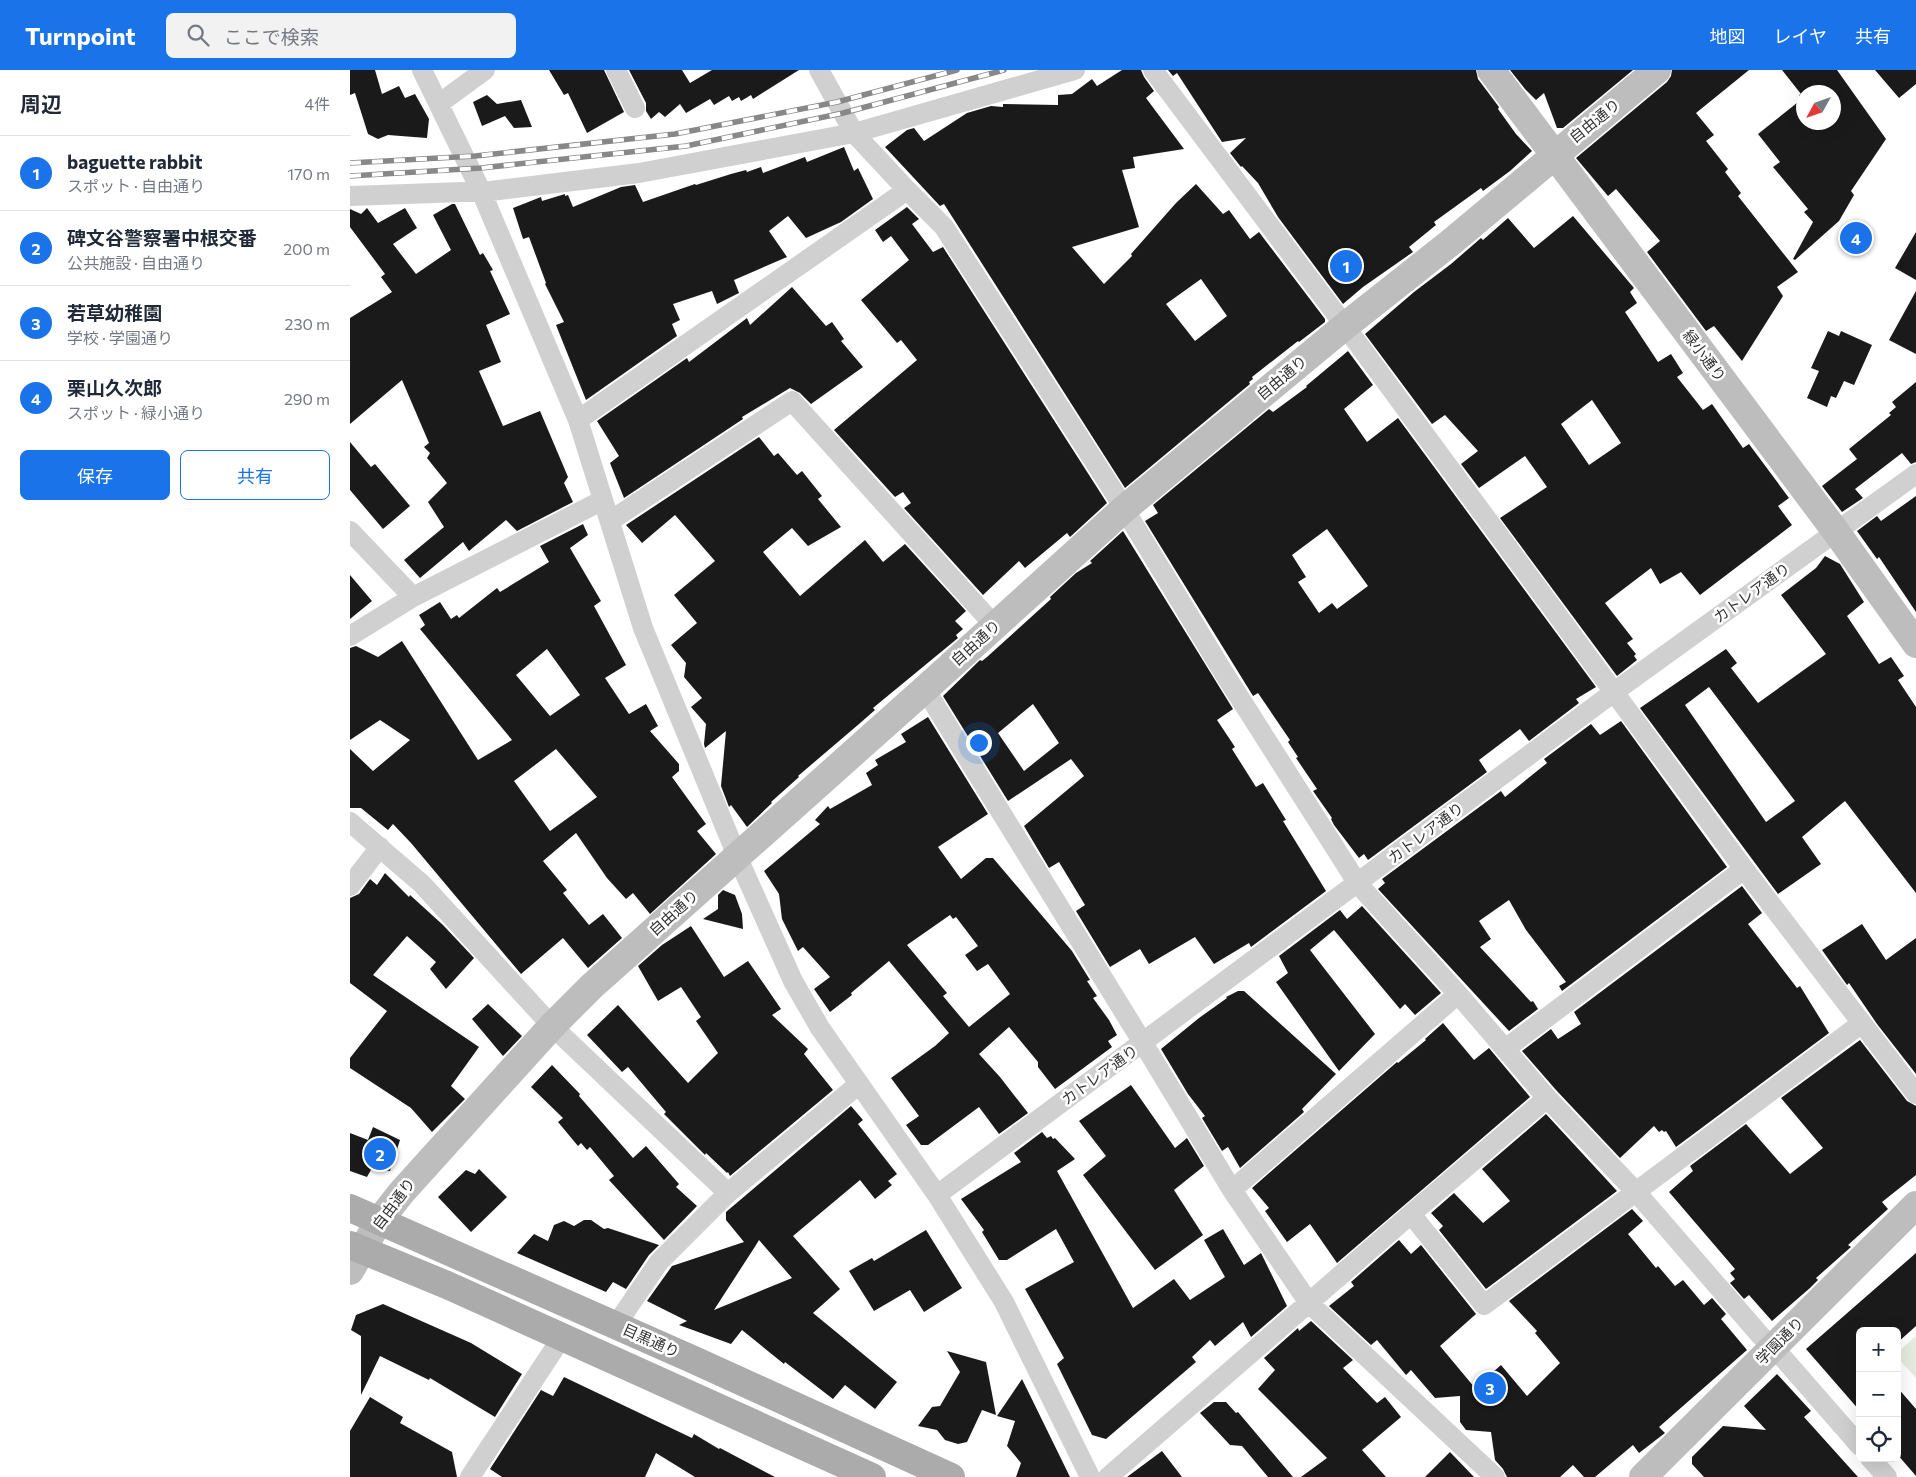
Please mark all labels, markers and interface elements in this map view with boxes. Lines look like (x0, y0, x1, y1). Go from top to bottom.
search box (166, 13, 516, 58)
text: Turnpoint (25, 21, 136, 50)
icon: search (184, 21, 212, 49)
text: ここで検索 (224, 25, 319, 48)
text: 地図 (1710, 25, 1746, 47)
text: レイヤ (1774, 25, 1827, 47)
text: 共有 (1855, 25, 1891, 47)
north arrow (1796, 85, 1841, 130)
text: 周辺 (20, 91, 62, 116)
text: 4件 (304, 94, 330, 113)
street label: 自由通り (1565, 94, 1623, 146)
text: baguette rabbit (67, 150, 203, 173)
text: 1 (32, 164, 40, 183)
text: 170 m (287, 164, 330, 183)
text: スポット · 自由通り (67, 176, 205, 195)
pin: 4 (1840, 219, 1872, 257)
text: 碑文谷警察署中根交番 (67, 226, 257, 249)
text: 2 (31, 239, 41, 258)
text: 200 m (283, 239, 330, 258)
pin: 1 (1330, 247, 1362, 285)
text: 公共施設 · 自由通り (67, 253, 205, 272)
text: 若草幼稚園 (67, 301, 162, 324)
text: 3 (31, 314, 41, 333)
text: 230 m (285, 314, 330, 333)
street label: 緑小通り (1680, 326, 1730, 385)
text: 学校 · 学園通り (67, 328, 173, 347)
street label: 自由通り (1253, 351, 1310, 403)
text: 栗山久次郎 (67, 376, 162, 399)
text: 4 (31, 389, 41, 408)
text: 290 m (284, 389, 330, 408)
text: スポット · 緑小通り (67, 403, 205, 422)
button: 保存 (20, 450, 170, 500)
button: 共有 (180, 450, 330, 500)
street label: カトレア通り (1710, 558, 1793, 626)
street label: 自由通り (947, 615, 1004, 669)
your location (966, 730, 992, 756)
street label: カトレア通り (1384, 798, 1467, 866)
street label: 自由通り (645, 885, 702, 939)
street label: カトレア通り (1058, 1040, 1141, 1108)
pin: 2 (364, 1135, 396, 1173)
street label: 自由通り (368, 1174, 418, 1233)
street label: 学園通り (1752, 1313, 1807, 1368)
street label: 目黒通り (620, 1320, 682, 1361)
map controls (1856, 1327, 1901, 1462)
button: + (1856, 1327, 1901, 1372)
pin: 3 (1474, 1369, 1506, 1407)
button: − (1856, 1372, 1901, 1417)
button: locate (1856, 1417, 1901, 1462)

